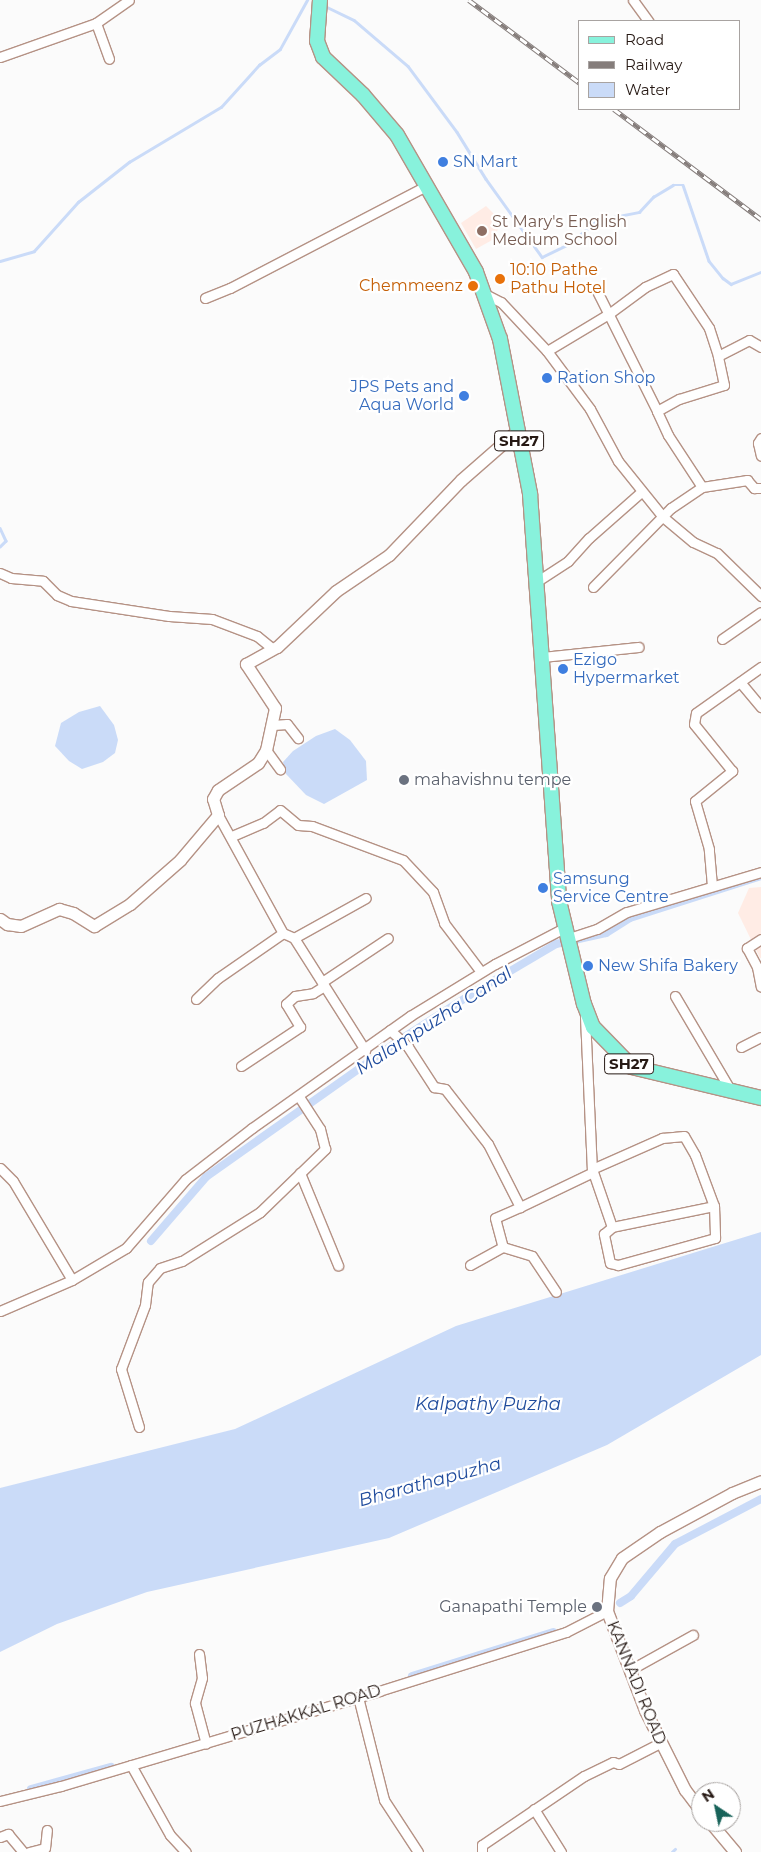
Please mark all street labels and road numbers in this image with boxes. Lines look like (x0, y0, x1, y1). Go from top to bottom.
road number: SH27 (494, 428, 544, 454)
road number: SH27 (604, 1052, 654, 1076)
street label: KANNADI ROAD (602, 1618, 670, 1748)
street label: PUZHAKKAL ROAD (229, 1681, 383, 1745)

